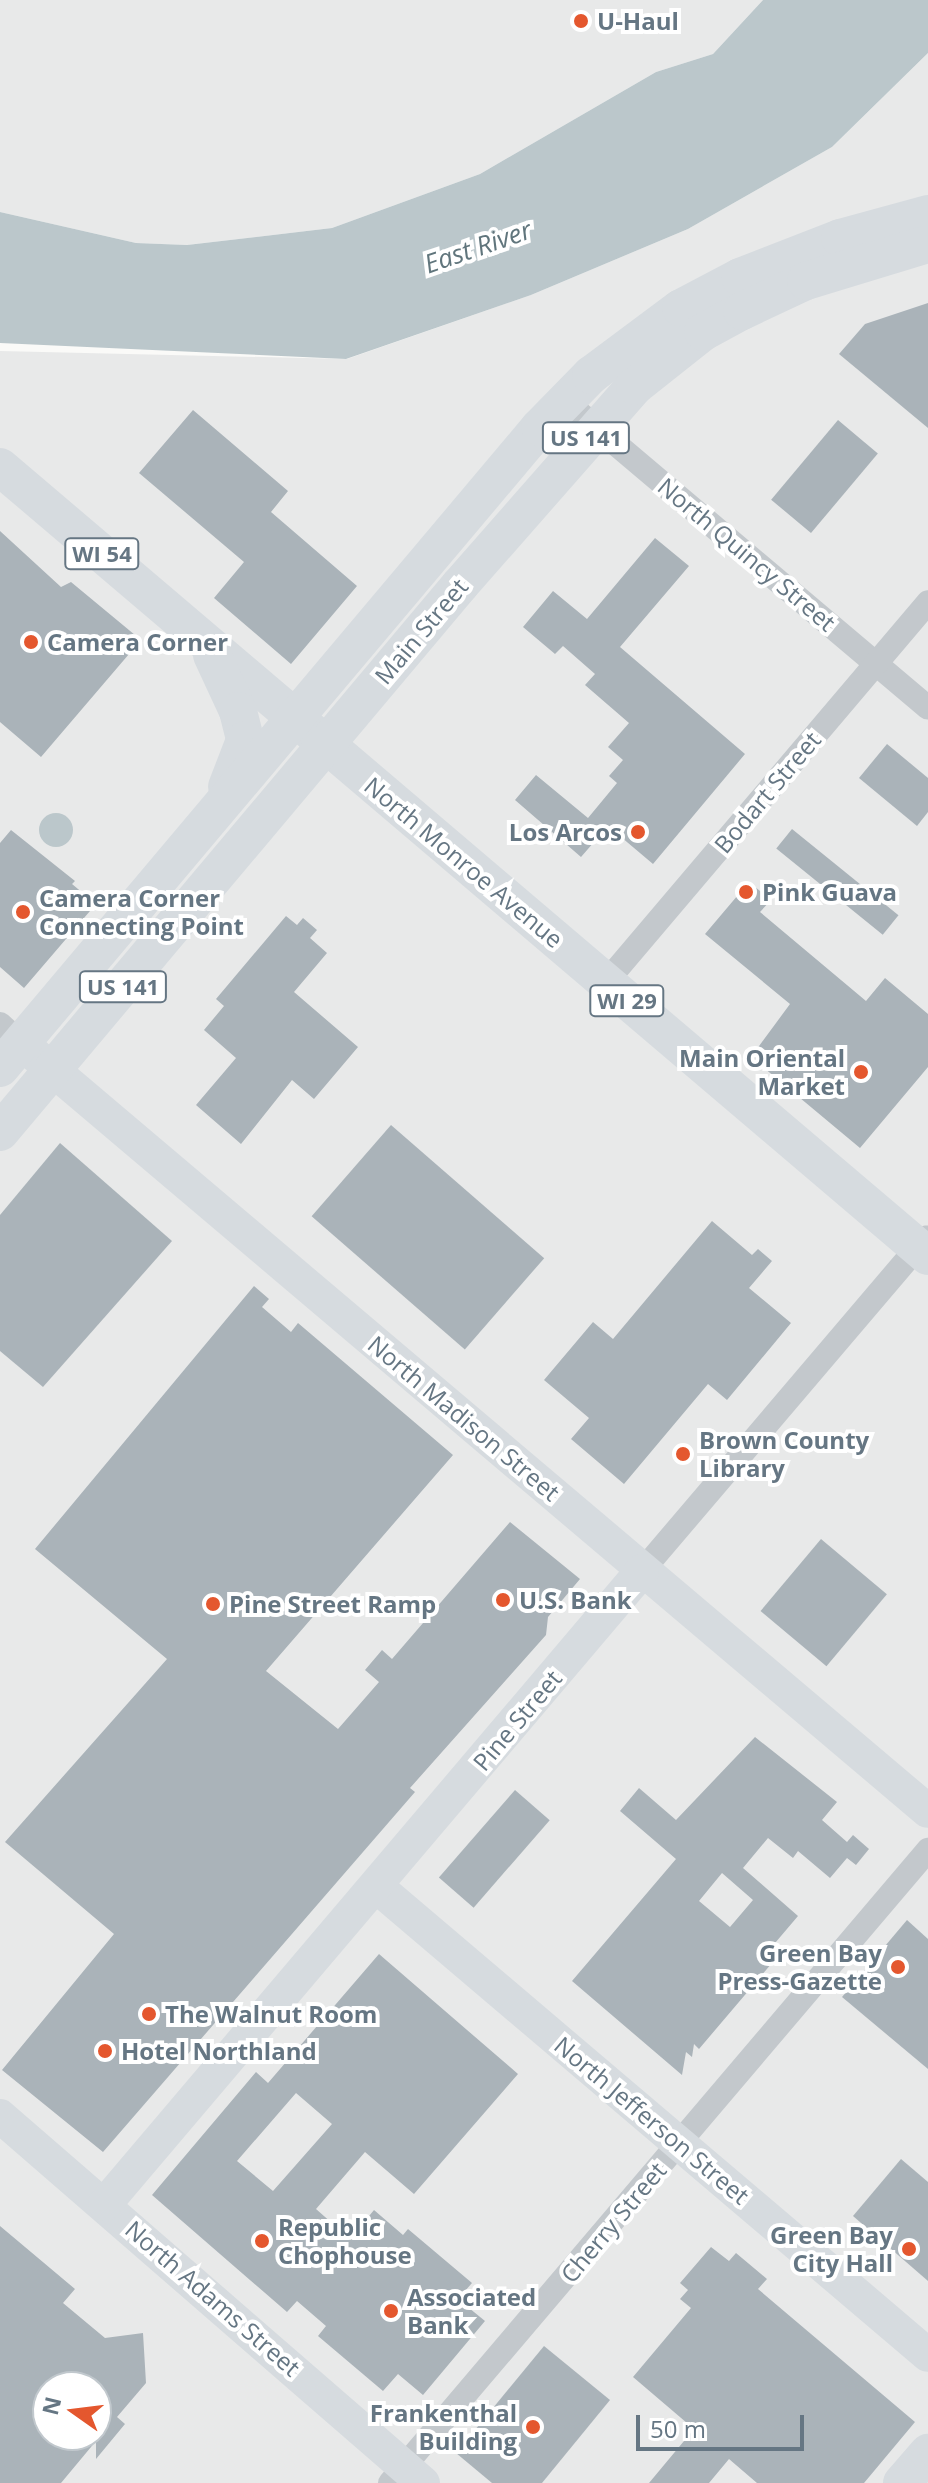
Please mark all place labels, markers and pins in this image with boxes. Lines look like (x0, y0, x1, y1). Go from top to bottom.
place label: U-Haul (597, 7, 679, 35)
marker: U-Haul (572, 12, 590, 30)
place label: Camera Corner (47, 628, 228, 656)
marker: Camera Corner (22, 633, 40, 651)
place label: Los Arcos (509, 818, 622, 846)
marker: Los Arcos (629, 823, 647, 841)
place label: Pink Guava (762, 878, 897, 906)
marker: Pink Guava (737, 883, 755, 901)
place label: Camera Corner Connecting Point (39, 884, 244, 940)
marker: Camera Corner Connecting Point (14, 903, 32, 921)
place label: Main Oriental Market (679, 1044, 845, 1100)
marker: Main Oriental Market (852, 1063, 870, 1081)
place label: Brown County Library (699, 1426, 869, 1482)
marker: Brown County Library (674, 1445, 692, 1463)
place label: U.S. Bank (519, 1586, 632, 1614)
place label: Pine Street Ramp (229, 1590, 436, 1618)
marker: U.S. Bank (494, 1591, 512, 1609)
marker: Pine Street Ramp (204, 1595, 222, 1613)
place label: Green Bay Press-Gazette (717, 1939, 882, 1995)
marker: Green Bay Press-Gazette (889, 1958, 907, 1976)
place label: The Walnut Room (165, 2000, 377, 2028)
marker: The Walnut Room (140, 2005, 158, 2023)
place label: Hotel Northland (121, 2037, 317, 2065)
marker: Hotel Northland (96, 2042, 114, 2060)
place label: Republic Chophouse (278, 2213, 412, 2269)
place label: Green Bay City Hall (770, 2221, 893, 2277)
marker: Republic Chophouse (253, 2232, 271, 2250)
marker: Green Bay City Hall (900, 2240, 918, 2258)
place label: Associated Bank (407, 2283, 536, 2339)
marker: Associated Bank (382, 2302, 400, 2320)
place label: Frankenthal Building (370, 2399, 517, 2455)
marker: Frankenthal Building (524, 2418, 542, 2436)

